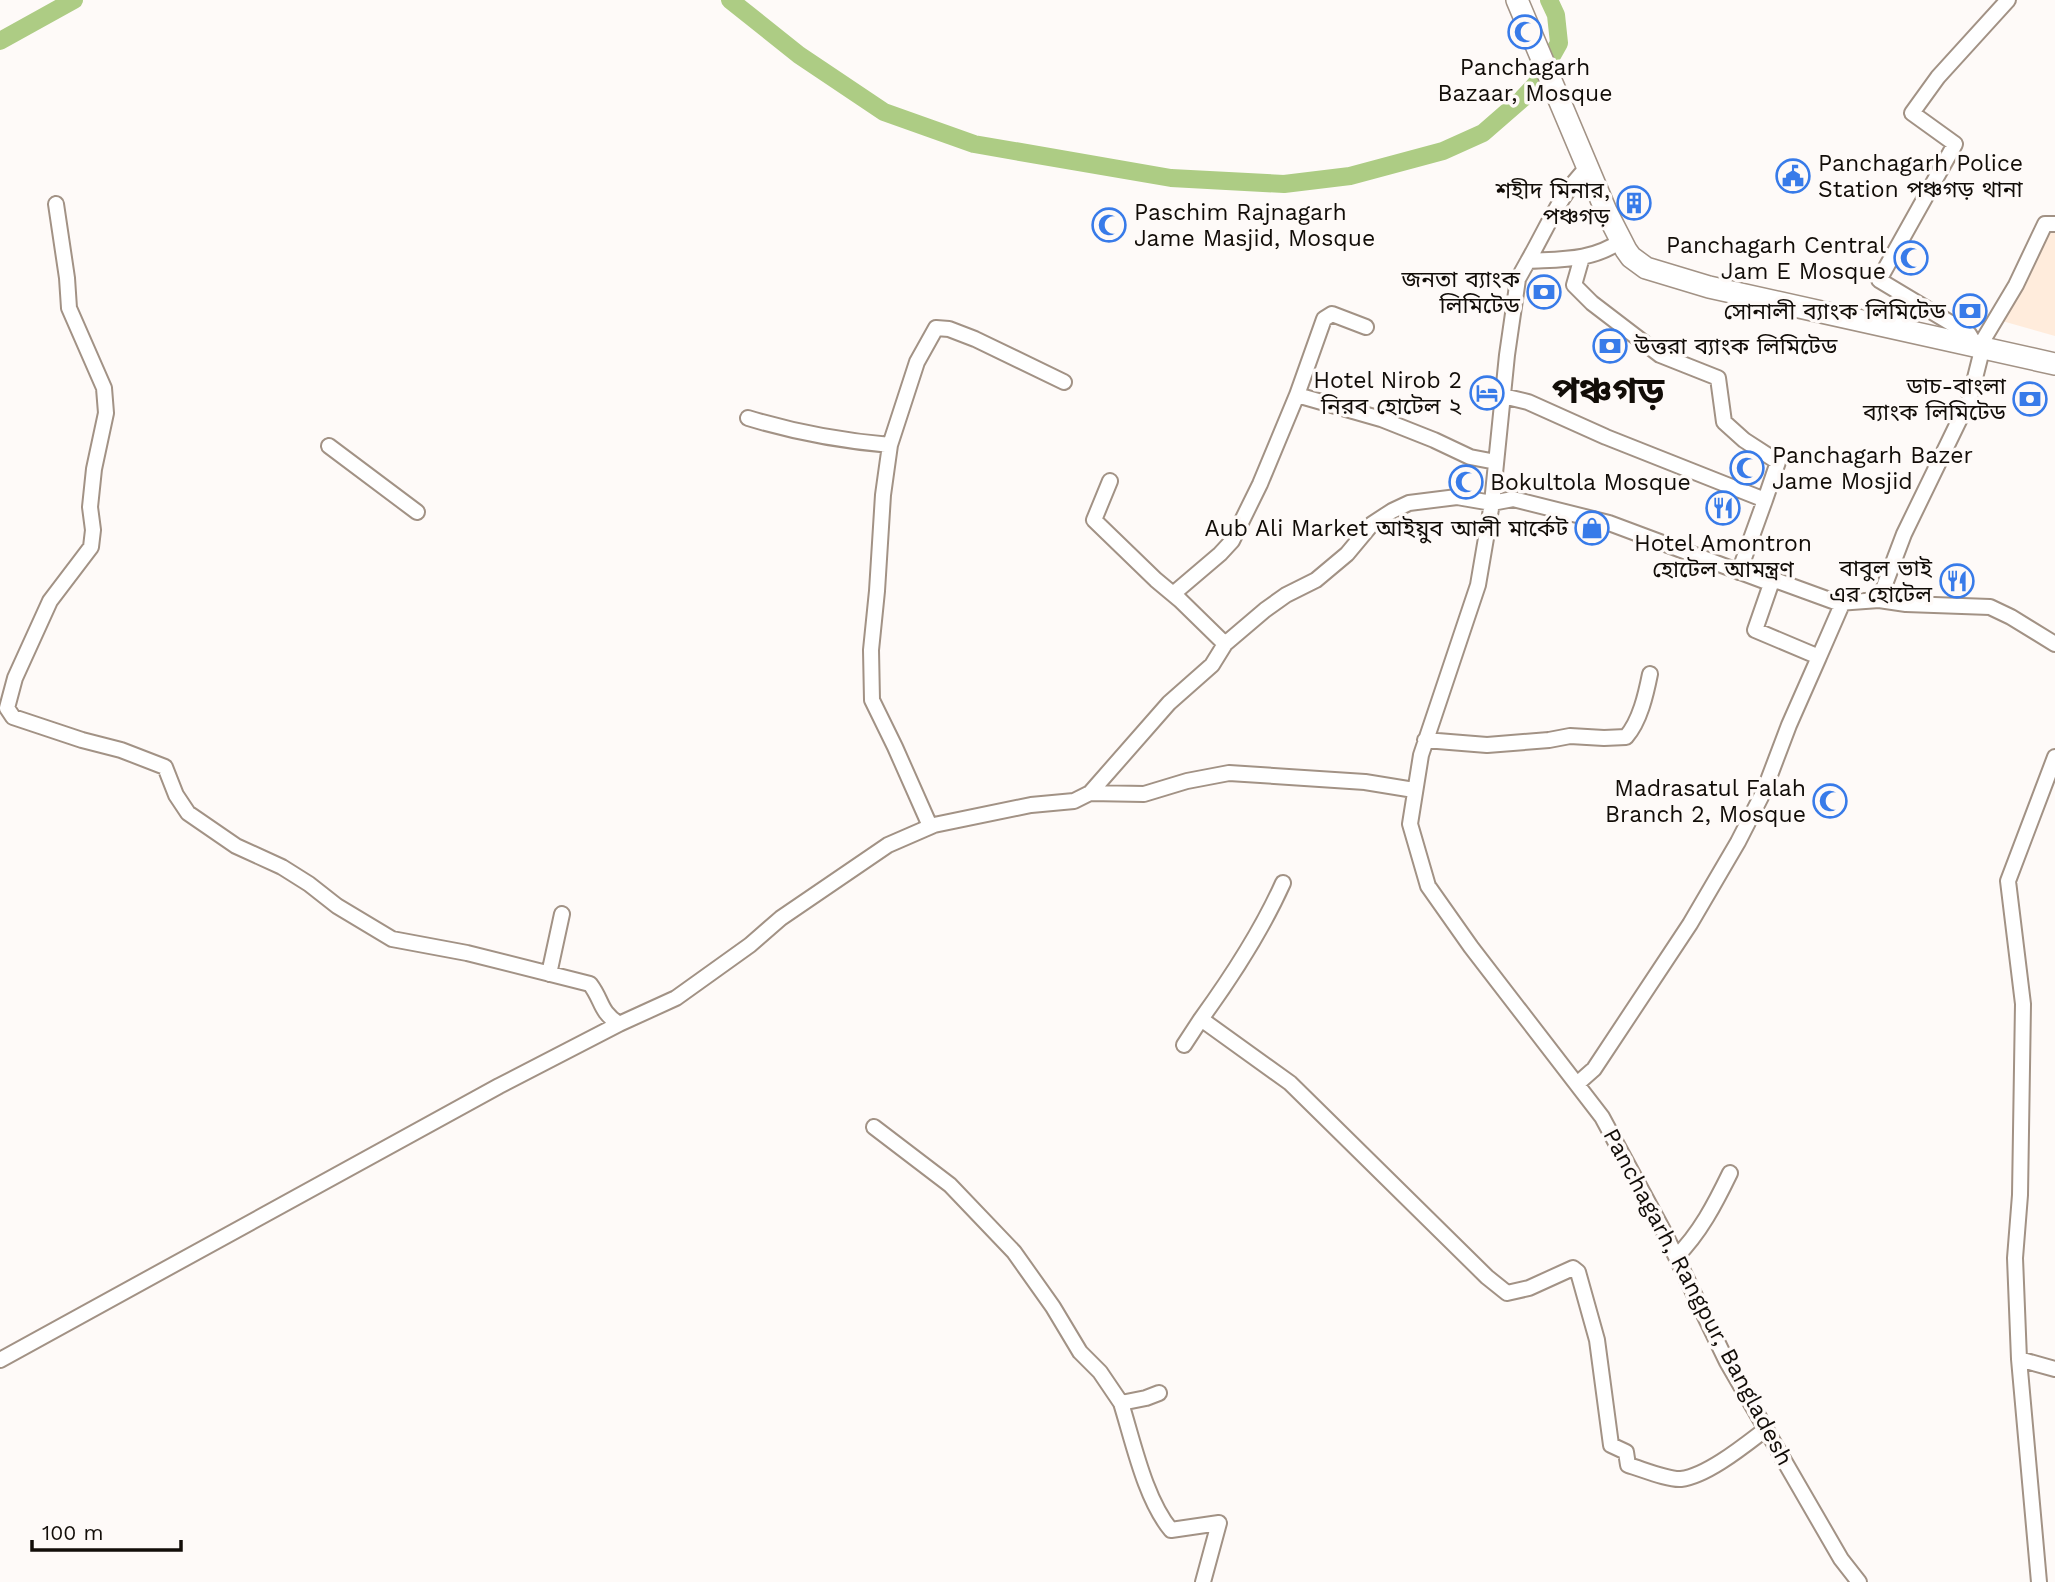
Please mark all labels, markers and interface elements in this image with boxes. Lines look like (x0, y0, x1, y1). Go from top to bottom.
mosque icon: Panchagarh Bazaar, Mosque (1506, 13, 1544, 51)
place label: Panchagarh Bazaar, Mosque (1437, 54, 1613, 107)
place label: Panchagarh Police Station পঞ্চগড় থানা (1818, 150, 2024, 203)
public building icon: Panchagarh Police Station পঞ্চগড় থানা (1774, 157, 1812, 195)
place label: শহীদ মিনার, পঞ্চগড় (1494, 177, 1611, 230)
building icon: শহীদ মিনার, পঞ্চগড় (1615, 184, 1653, 222)
place label: Paschim Rajnagarh Jame Masjid, Mosque (1134, 199, 1375, 252)
mosque icon: Paschim Rajnagarh Jame Masjid, Mosque (1090, 206, 1128, 244)
place label: Panchagarh Central Jam E Mosque (1666, 232, 1886, 285)
mosque icon: Panchagarh Central Jam E Mosque (1892, 239, 1930, 277)
place label: জনতা ব্যাংক লিমিটেড (1400, 266, 1521, 319)
bank icon: জনতা ব্যাংক লিমিটেড (1525, 273, 1563, 311)
bank icon: সোনালী ব্যাংক লিমিটেড (1951, 292, 1989, 330)
place label: সোনালী ব্যাংক লিমিটেড (1724, 298, 1947, 325)
bank icon: উত্তরা ব্যাংক লিমিটেড (1591, 327, 1629, 365)
place label: উত্তরা ব্যাংক লিমিটেড (1633, 333, 1838, 360)
place label: Hotel Nirob 2 নিরব হোটেল ২ (1313, 367, 1462, 420)
district label: পঞ্চগড় (1552, 369, 1666, 412)
place label: ডাচ-বাংলা ব্যাংক লিমিটেড (1862, 373, 2007, 426)
hotel icon: Hotel Nirob 2 নিরব হোটেল ২ (1468, 374, 1506, 412)
bank icon: ডাচ-বাংলা ব্যাংক লিমিটেড (2011, 380, 2049, 418)
place label: Panchagarh Bazer Jame Mosjid (1772, 442, 1973, 495)
mosque icon: Panchagarh Bazer Jame Mosjid (1728, 449, 1766, 487)
mosque icon: Bokultola Mosque (1447, 463, 1485, 501)
place label: Bokultola Mosque (1490, 469, 1691, 496)
restaurant icon: Hotel Amontron হোটেল আমন্ত্রণ (1704, 489, 1742, 527)
shop icon: Aub Ali Market আইয়ুব আলী মার্কেট (1573, 509, 1611, 547)
place label: Aub Ali Market আইয়ুব আলী মার্কেট (1204, 515, 1568, 544)
place label: Hotel Amontron হোটেল আমন্ত্রণ (1634, 530, 1812, 583)
place label: বাবুল ভাই এর হোটেল (1829, 555, 1933, 608)
restaurant icon: বাবুল ভাই এর হোটেল (1938, 562, 1976, 600)
place label: Madrasatul Falah Branch 2, Mosque (1605, 775, 1806, 828)
mosque icon: Madrasatul Falah Branch 2, Mosque (1811, 782, 1849, 820)
street label: Panchagarh, Rangpur, Bangladesh (1597, 1124, 1799, 1470)
scale bar (32, 1508, 180, 1552)
text: 100 m (42, 1520, 104, 1545)

